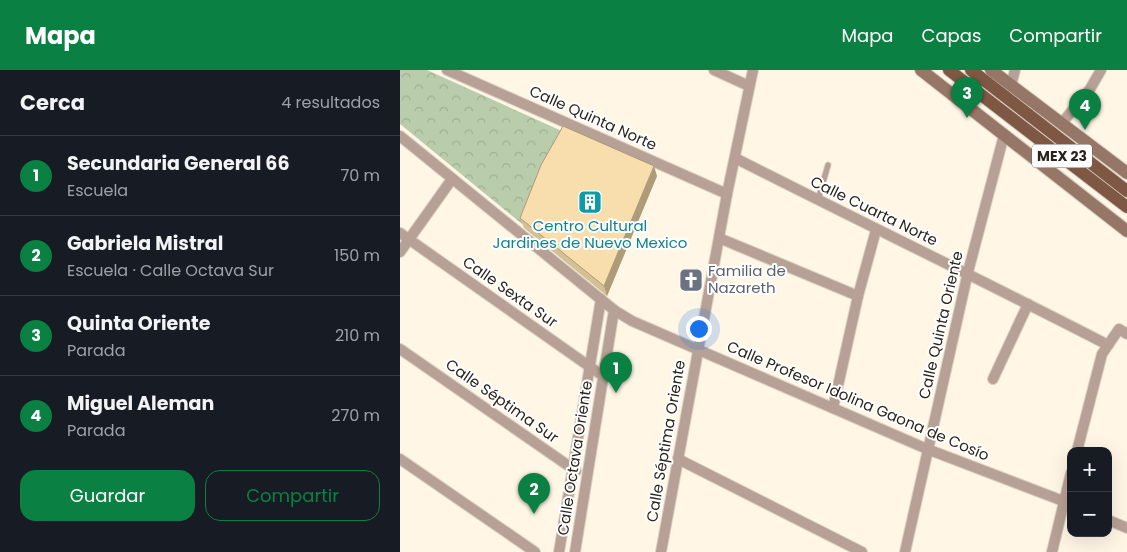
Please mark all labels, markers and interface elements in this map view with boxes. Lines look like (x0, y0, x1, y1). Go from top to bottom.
text: Mapa (25, 19, 96, 52)
text: Mapa (841, 23, 894, 48)
text: Capas (922, 23, 981, 48)
text: Compartir (1009, 23, 1102, 48)
pin: 3 (951, 77, 983, 118)
street label: Calle Quinta Norte (526, 80, 660, 155)
text: Cerca (20, 88, 85, 117)
pin: 4 (1069, 89, 1101, 130)
text: 4 resultados (281, 91, 380, 114)
road number: MEX 23 (1032, 144, 1092, 168)
text: Secundaria General 66 (67, 150, 290, 177)
text: 1 (33, 164, 39, 187)
text: 70 m (340, 164, 380, 187)
street label: Calle Cuarta Norte (807, 171, 941, 251)
text: Escuela (67, 179, 128, 202)
building icon: Centro Cultural Jardines de Nuevo Mexico (577, 189, 603, 215)
place label: Centro Cultural Jardines de Nuevo Mexico (493, 215, 687, 253)
text: Gabriela Mistral (67, 230, 223, 257)
text: 2 (31, 244, 41, 267)
text: 150 m (334, 244, 380, 267)
street label: Calle Quinta Oriente (913, 249, 968, 401)
street label: Calle Sexta Sur (459, 251, 562, 332)
text: Escuela · Calle Octava Sur (67, 259, 274, 282)
place label: Familia de Nazareth (708, 260, 786, 298)
church icon: Familia de Nazareth (678, 267, 704, 293)
text: Quinta Oriente (67, 310, 210, 337)
your location (686, 316, 712, 342)
text: 3 (31, 324, 41, 347)
text: 210 m (335, 324, 380, 347)
street label: Calle Profesor Idolina Gaona de Cosío (724, 336, 993, 465)
text: Parada (67, 339, 126, 362)
pin: 1 (600, 352, 632, 393)
street label: Calle Séptima Sur (442, 354, 563, 448)
street label: Calle Séptima Oriente (641, 358, 690, 524)
street label: Calle Octava Oriente (552, 379, 597, 537)
text: Miguel Aleman (67, 390, 214, 417)
text: 4 (31, 404, 41, 427)
text: 270 m (331, 404, 380, 427)
text: Parada (67, 419, 126, 442)
map controls (1067, 447, 1112, 537)
button: + (1067, 447, 1112, 492)
button: Guardar (20, 470, 195, 521)
button: Compartir (205, 470, 380, 521)
pin: 2 (518, 473, 550, 514)
button: − (1067, 492, 1112, 537)

